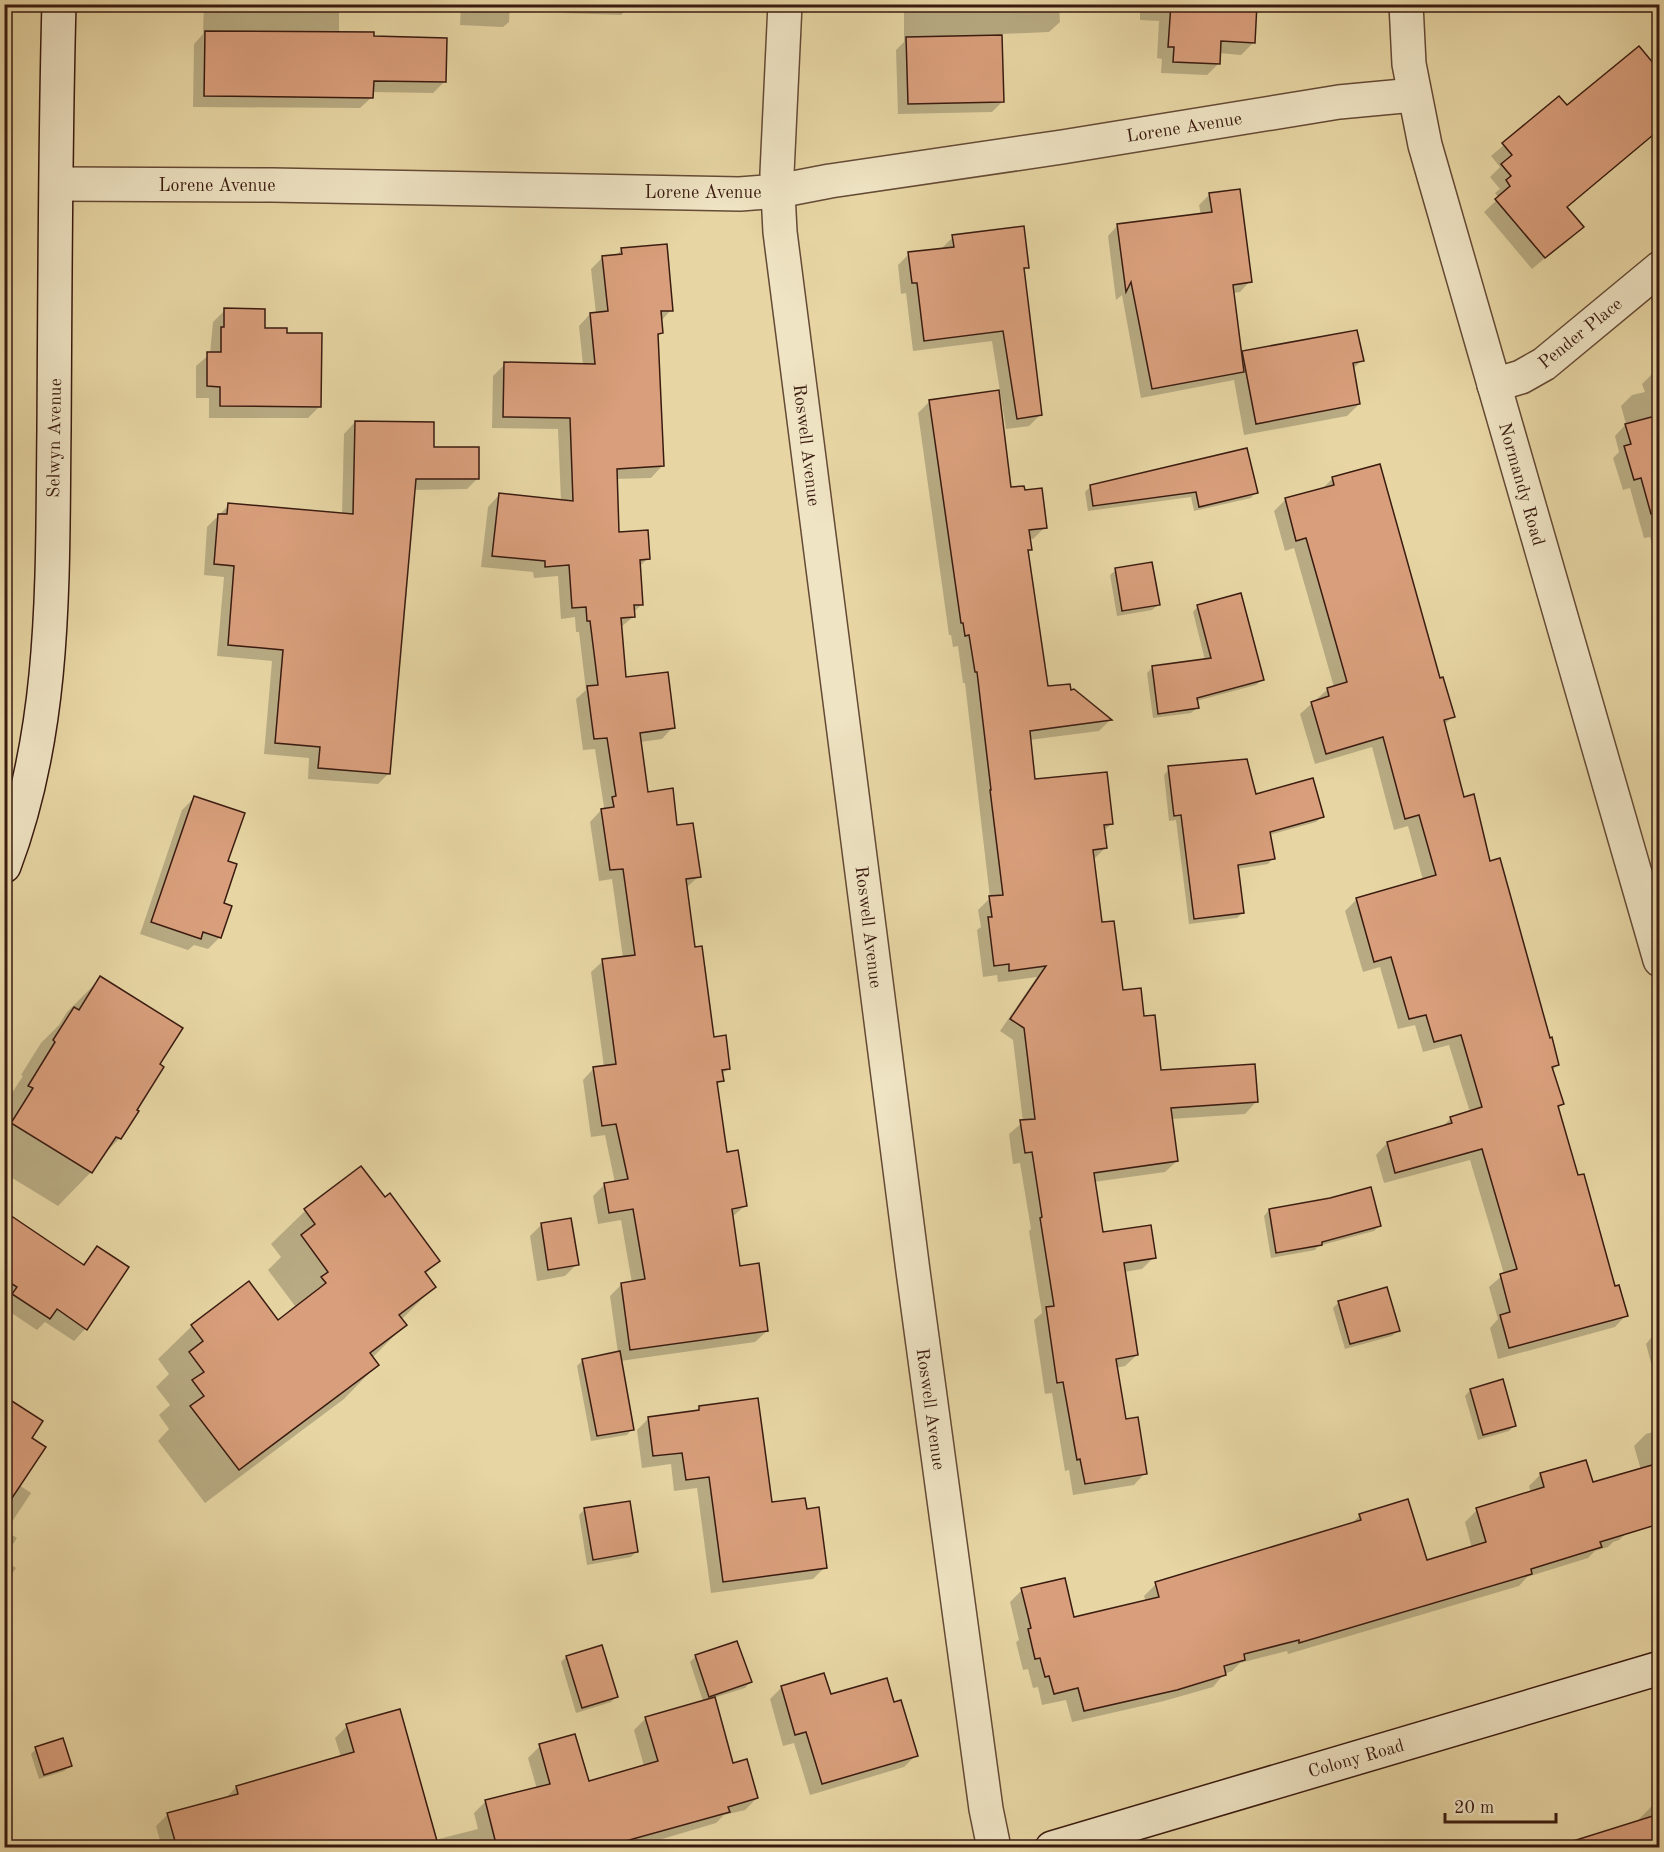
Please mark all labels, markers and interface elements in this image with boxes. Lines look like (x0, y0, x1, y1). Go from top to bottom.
street label: Lorene Avenue (1125, 110, 1243, 146)
street label: Lorene Avenue (159, 177, 275, 195)
street label: Lorene Avenue (645, 184, 761, 202)
street label: Pender Place (1536, 295, 1626, 373)
street label: Selwyn Avenue (45, 378, 65, 498)
street label: Roswell Avenue (790, 383, 822, 507)
street label: Normandy Road (1495, 421, 1547, 548)
street label: Roswell Avenue (852, 865, 884, 989)
street label: Roswell Avenue (913, 1347, 947, 1471)
street label: Colony Road (1306, 1737, 1406, 1781)
scale bar (1445, 1786, 1556, 1824)
text: 20 m (1454, 1799, 1494, 1817)

